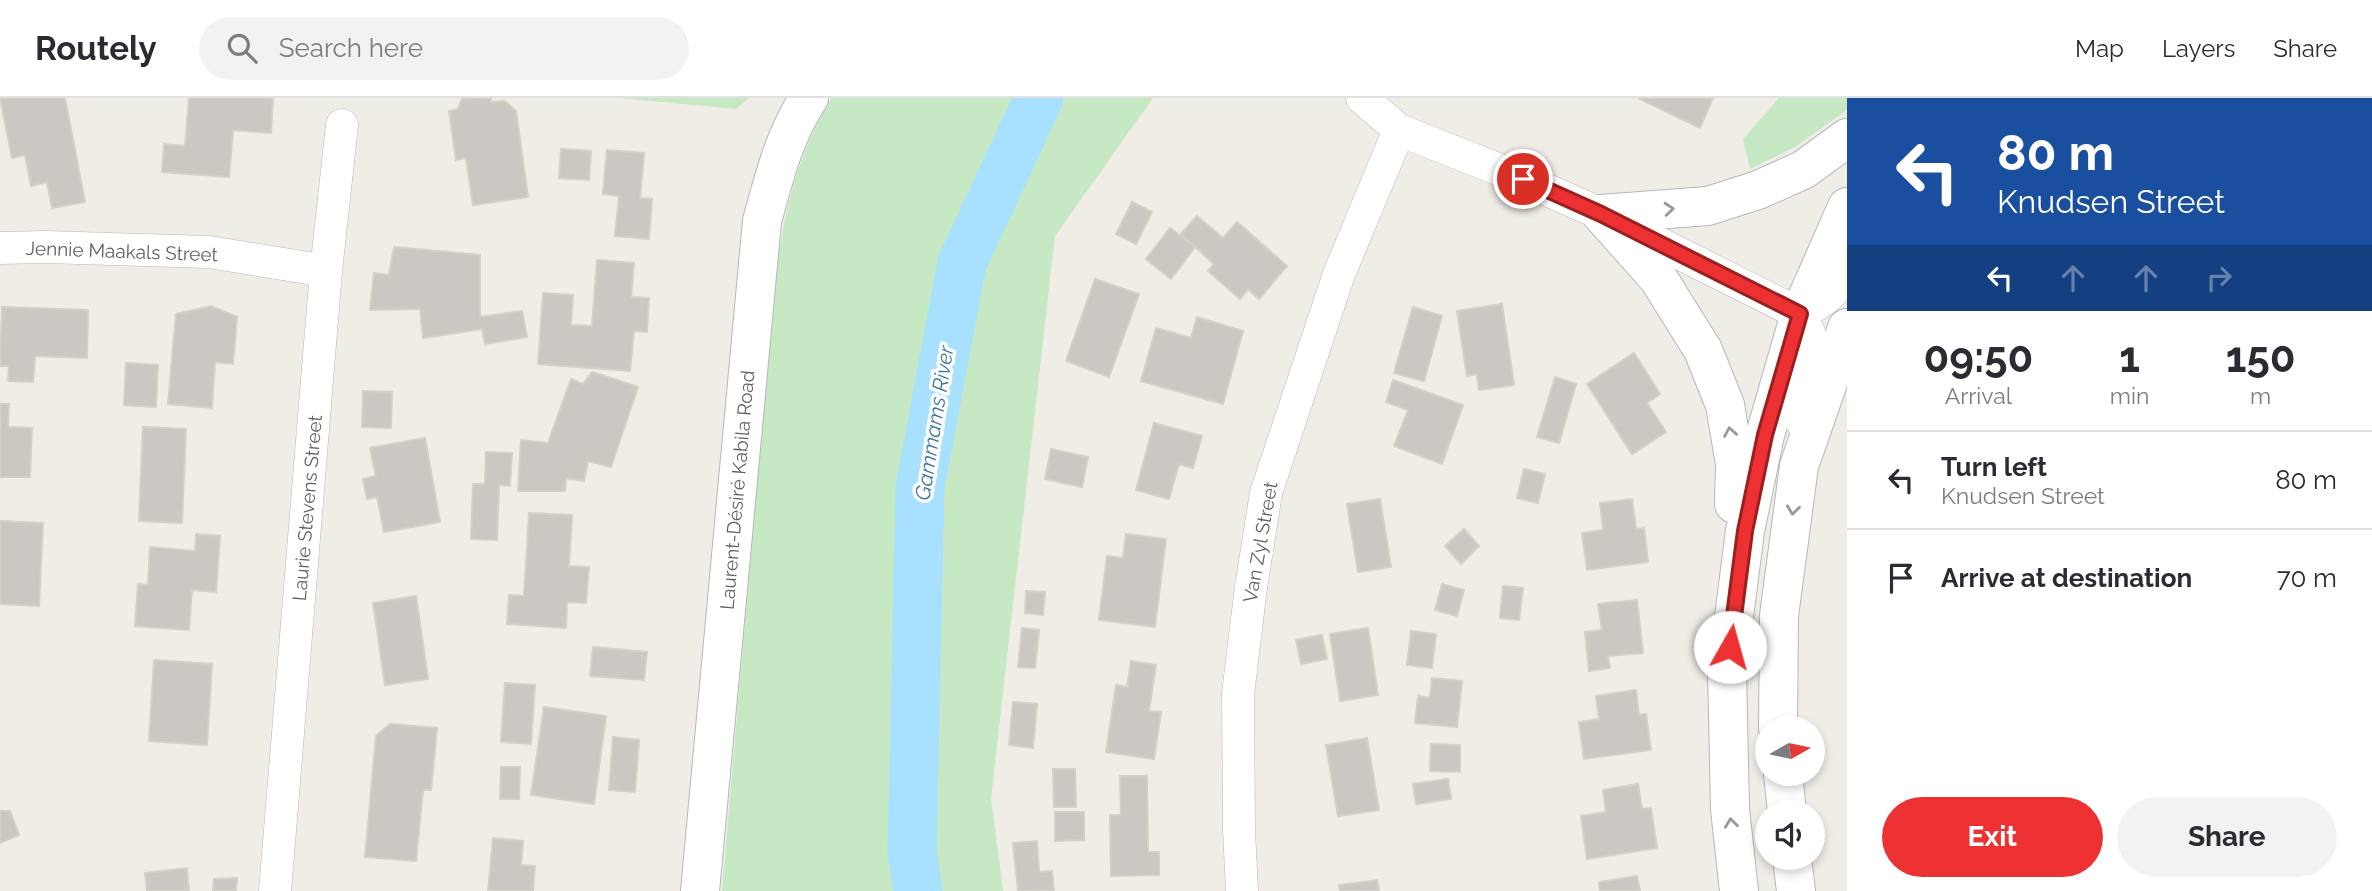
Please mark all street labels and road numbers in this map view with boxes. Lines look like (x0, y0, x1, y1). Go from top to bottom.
street label: Jennie Maakals Street (26, 237, 219, 265)
street label: Laurent-Désiré Kabila Road (716, 369, 758, 611)
street label: Laurie Stevens Street (288, 413, 326, 602)
street label: Van Zyl Street (1239, 479, 1282, 604)

